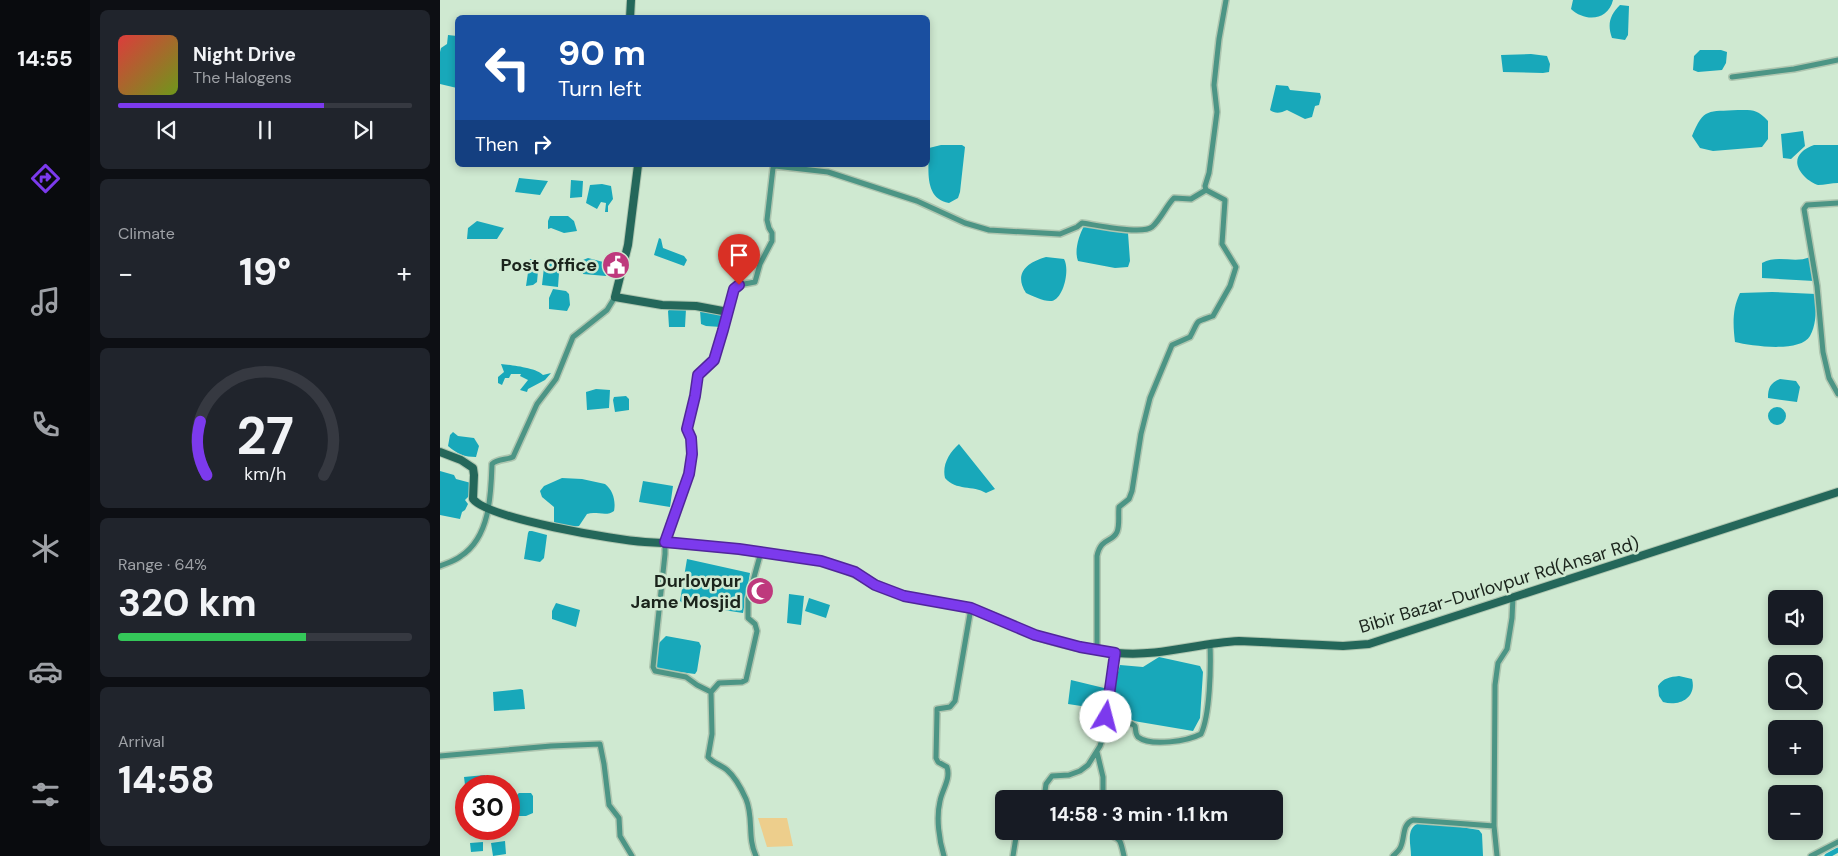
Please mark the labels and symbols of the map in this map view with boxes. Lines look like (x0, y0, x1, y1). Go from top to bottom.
pin (718, 234, 760, 285)
public building icon: Post Office (601, 250, 631, 280)
place label: Post Office (501, 253, 597, 277)
street label: Bibir Bazar-Durlovpur Rd(Ansar Rd) (1356, 531, 1642, 639)
place label: Durlovpur Jame Mosjid (631, 569, 741, 614)
mosque icon: Durlovpur Jame Mosjid (745, 576, 775, 606)
position arrow (1079, 690, 1131, 742)
speed limit sign: 30 (455, 775, 520, 840)

